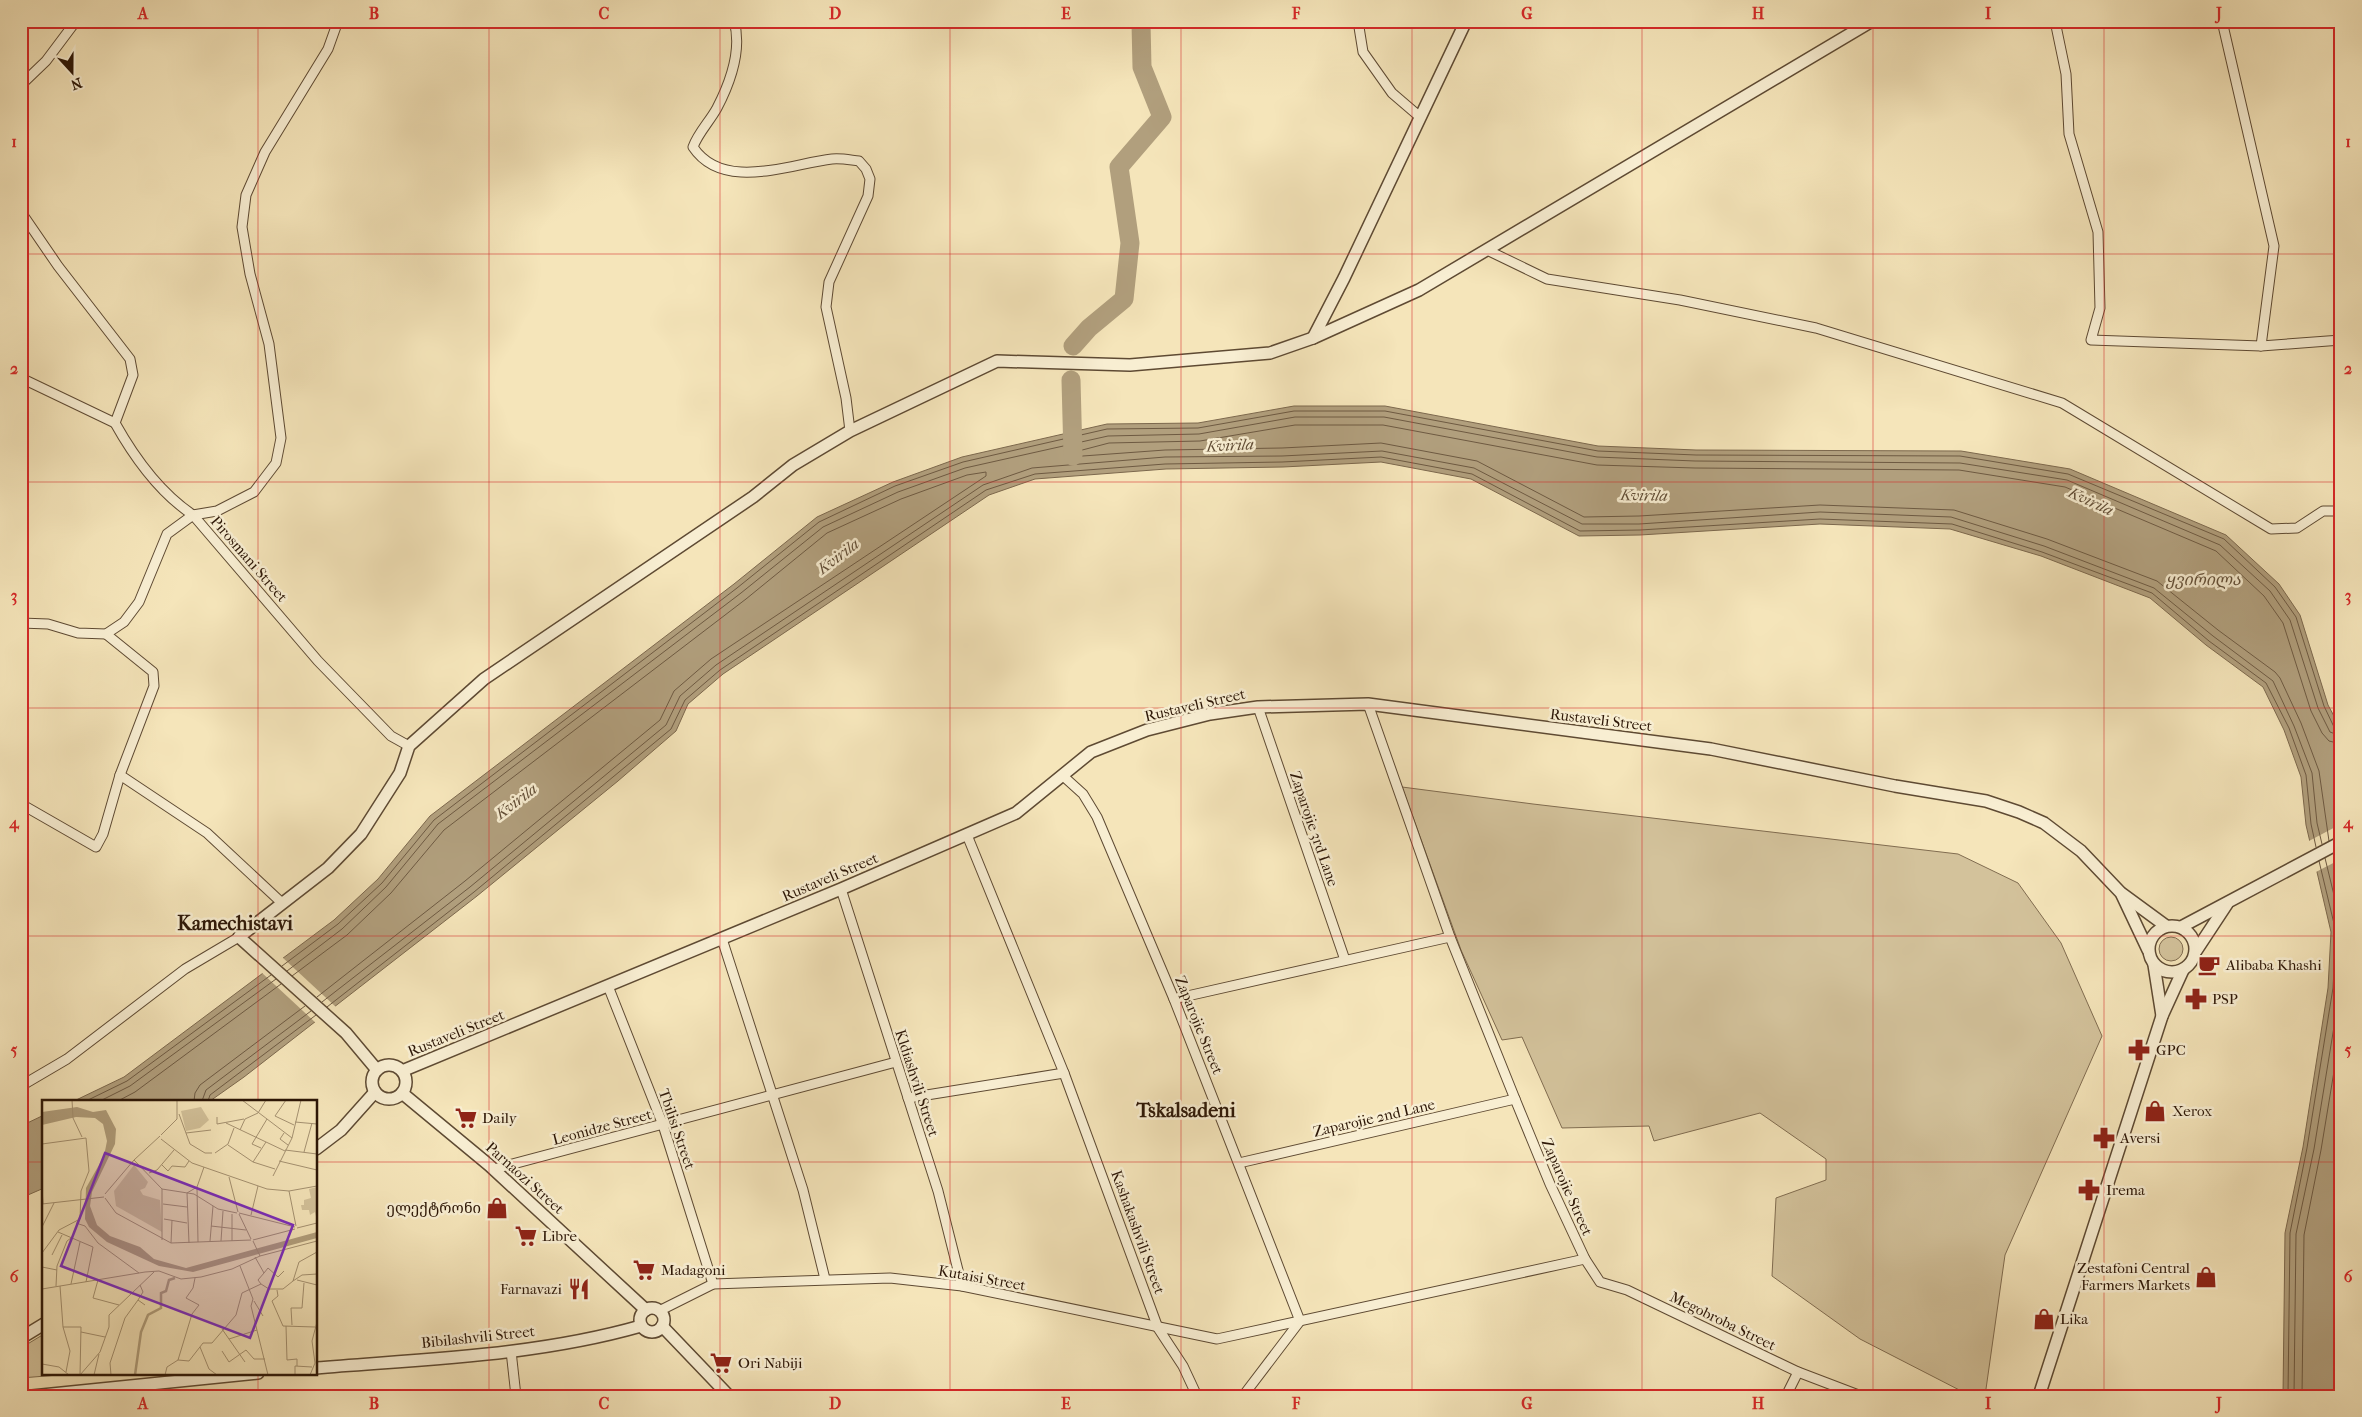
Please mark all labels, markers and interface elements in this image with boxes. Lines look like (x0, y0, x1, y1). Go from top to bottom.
text: A (137, 4, 149, 23)
text: B (369, 4, 379, 23)
text: C (599, 4, 610, 23)
text: D (829, 4, 841, 23)
text: E (1061, 4, 1071, 23)
text: F (1291, 4, 1301, 23)
text: G (1521, 4, 1533, 23)
text: H (1752, 4, 1765, 23)
text: I (1985, 4, 1992, 23)
text: J (2214, 4, 2222, 24)
north arrow (48, 48, 98, 98)
text: N (68, 74, 84, 94)
text: 1 (11, 132, 17, 151)
text: 1 (2345, 132, 2351, 151)
text: 2 (10, 359, 18, 378)
text: 2 (2344, 359, 2352, 378)
water label: Kvirila (1205, 434, 1254, 456)
water label: Kvirila (2065, 482, 2117, 520)
water label: Kvirila (1619, 485, 1668, 505)
street label: Pirosmani Street (207, 512, 292, 606)
water label: Kvirila (813, 534, 863, 578)
water label: ყვირილა (2165, 570, 2241, 590)
text: 3 (11, 586, 17, 606)
text: 3 (2345, 586, 2351, 606)
street label: Rustaveli Street (1143, 685, 1248, 725)
street label: Rustaveli Street (1549, 705, 1654, 735)
street label: Zaparojie 3rd Lane (1286, 769, 1342, 889)
water label: Kvirila (491, 779, 541, 823)
text: 4 (8, 813, 20, 833)
text: 4 (2342, 813, 2354, 833)
street label: Rustaveli Street (779, 848, 881, 905)
district label: Kamechistavi (177, 912, 294, 935)
cafe icon: Alibaba Khashi (2196, 952, 2222, 978)
place label: Alibaba Khashi (2225, 956, 2322, 974)
street label: Zaparojie Street (1171, 973, 1227, 1077)
pharmacy icon: PSP (2183, 986, 2209, 1012)
place label: PSP (2212, 990, 2238, 1008)
street label: Rustaveli Street (405, 1005, 508, 1061)
street label: Kldiashvili Street (891, 1027, 943, 1139)
pharmacy icon: GPC (2126, 1037, 2152, 1063)
text: 5 (11, 1040, 18, 1059)
text: 5 (2345, 1040, 2352, 1059)
place label: GPC (2156, 1041, 2186, 1059)
street label: Tbilisi Street (655, 1086, 699, 1172)
street label: Zaparojie 2nd Lane (1311, 1095, 1437, 1141)
shop icon: Xerox (2142, 1098, 2168, 1124)
district label: Tskalsadeni (1135, 1099, 1237, 1122)
inset map (42, 1100, 318, 1374)
place label: Xerox (2172, 1102, 2212, 1120)
supermarket icon: Daily (453, 1105, 479, 1131)
street label: Leonidze Street (550, 1105, 654, 1149)
place label: Daily (482, 1109, 518, 1127)
pharmacy icon: Aversi (2091, 1125, 2117, 1151)
place label: Aversi (2119, 1129, 2161, 1147)
street label: Zaparojie Street (1538, 1136, 1597, 1239)
street label: Parnaozi Street (482, 1138, 568, 1218)
street label: Kashakashvili Street (1107, 1168, 1169, 1297)
pharmacy icon: Irema (2076, 1177, 2102, 1203)
place label: Irema (2106, 1181, 2146, 1199)
shop icon: ელექტრონი (484, 1195, 510, 1221)
place label: ელექტრონი (386, 1199, 481, 1217)
supermarket icon: Libre (513, 1223, 539, 1249)
place label: Libre (542, 1227, 577, 1245)
supermarket icon: Madagoni (631, 1257, 657, 1283)
place label: Zestafoni Central Farmers Markets (2077, 1259, 2190, 1294)
place label: Madagoni (661, 1261, 726, 1279)
street label: Kutaisi Street (937, 1261, 1028, 1295)
shop icon: Zestafoni Central Farmers Markets (2193, 1264, 2219, 1290)
text: 6 (10, 1267, 19, 1286)
text: 6 (2344, 1267, 2353, 1286)
restaurant icon: Farnavazi (566, 1276, 592, 1302)
place label: Farnavazi (500, 1280, 563, 1298)
street label: Megobroba Street (1667, 1288, 1780, 1355)
shop icon: Lika (2031, 1306, 2057, 1332)
place label: Lika (2060, 1310, 2089, 1328)
street label: Bibilashvili Street (420, 1322, 536, 1352)
supermarket icon: Ori Nabiji (708, 1350, 734, 1376)
place label: Ori Nabiji (738, 1354, 803, 1372)
text: A (137, 1394, 149, 1413)
text: B (369, 1394, 379, 1413)
text: C (599, 1394, 610, 1413)
text: D (829, 1394, 841, 1413)
text: E (1061, 1394, 1071, 1413)
text: F (1291, 1394, 1301, 1413)
text: G (1521, 1394, 1533, 1413)
text: H (1752, 1394, 1765, 1413)
text: I (1985, 1394, 1992, 1413)
text: J (2214, 1394, 2222, 1414)

